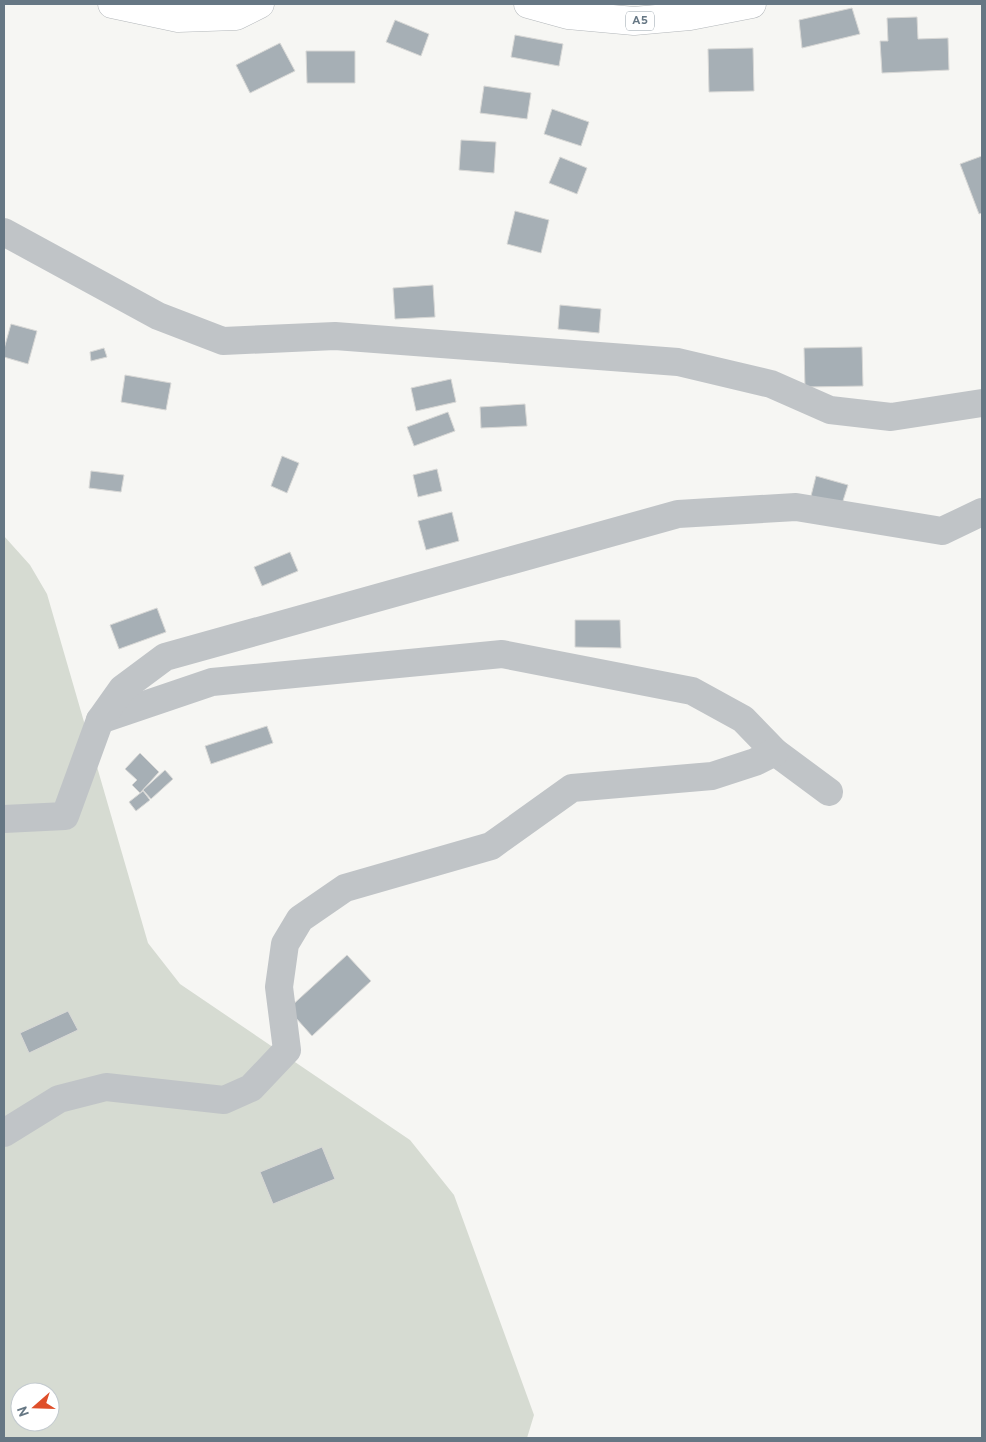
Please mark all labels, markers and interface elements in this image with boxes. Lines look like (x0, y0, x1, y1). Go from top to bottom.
road number: A5 (626, 12, 654, 30)
north arrow (10, 1382, 60, 1432)
text: N (14, 1403, 34, 1419)

